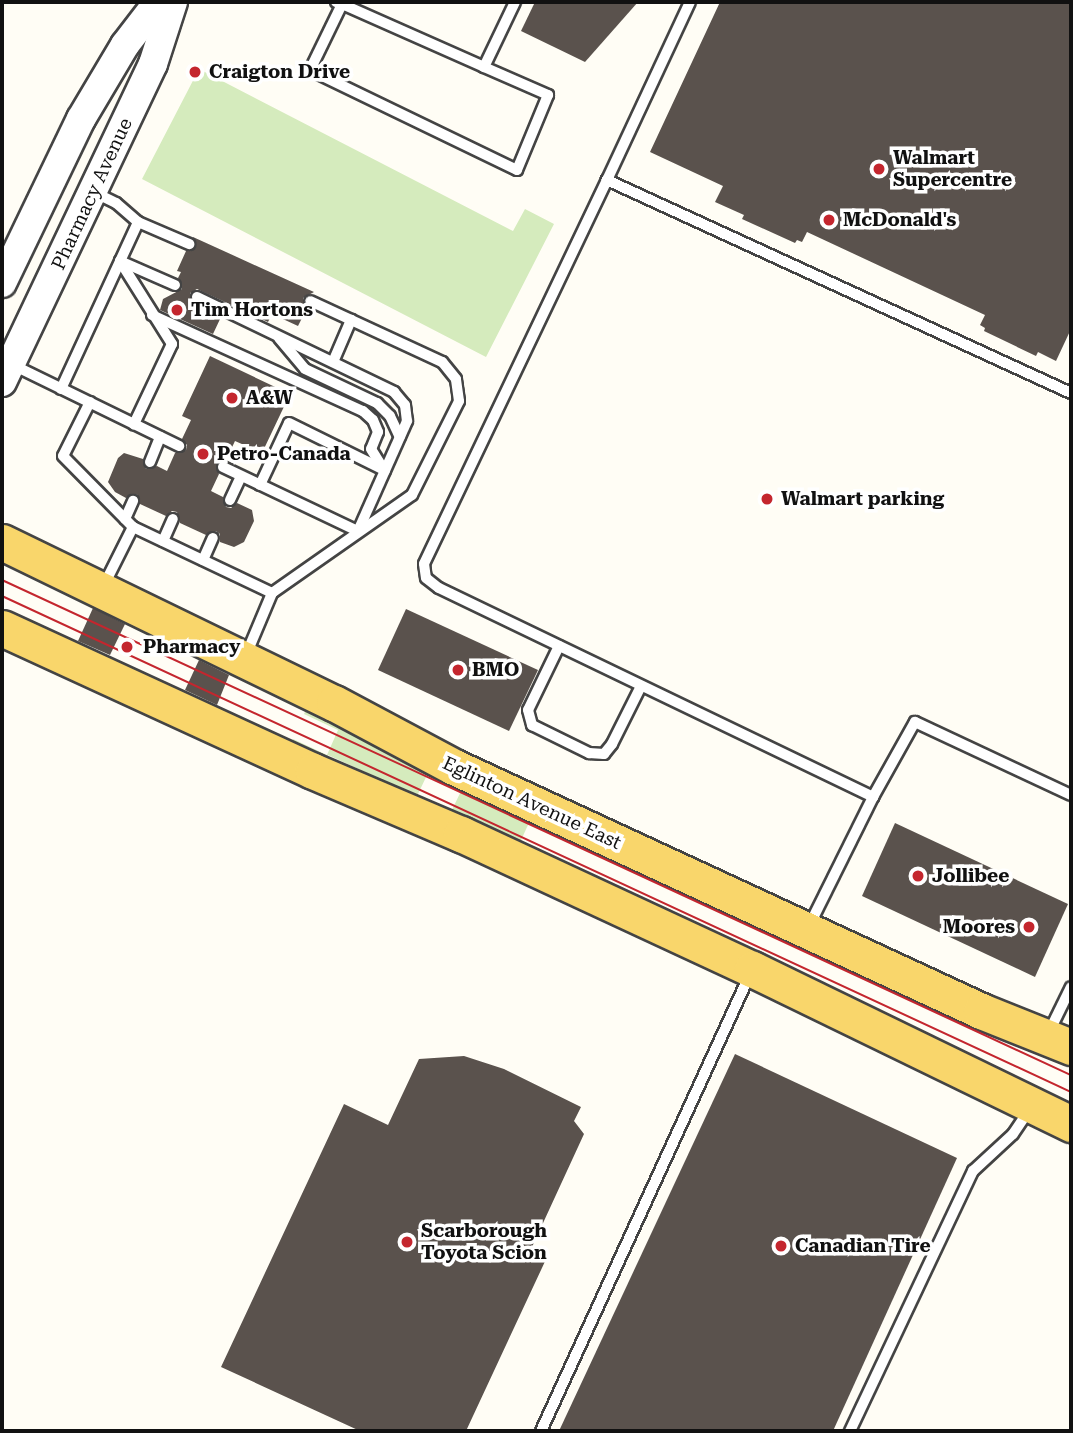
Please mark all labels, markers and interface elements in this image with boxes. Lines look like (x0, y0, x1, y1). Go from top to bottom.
place label: Craigton Drive (209, 61, 350, 83)
marker: Craigton Drive (187, 64, 203, 80)
street label: Pharmacy Avenue (47, 115, 137, 273)
place label: Walmart Supercentre (893, 147, 1012, 191)
marker: Walmart Supercentre (871, 161, 887, 177)
place label: McDonald's (843, 209, 956, 231)
marker: McDonald's (821, 212, 837, 228)
place label: Tim Hortons (191, 299, 313, 321)
marker: Tim Hortons (169, 302, 185, 318)
place label: A&W (246, 387, 293, 409)
marker: A&W (224, 390, 240, 406)
place label: Petro-Canada (217, 443, 351, 465)
marker: Petro-Canada (195, 446, 211, 462)
place label: Walmart parking (781, 488, 944, 510)
marker: Walmart parking (759, 491, 775, 507)
place label: Pharmacy (143, 636, 241, 658)
marker: Pharmacy (117, 637, 137, 657)
place label: BMO (472, 659, 519, 681)
marker: BMO (450, 662, 466, 678)
street label: Eglinton Avenue East (439, 752, 625, 854)
place label: Jollibee (932, 865, 1009, 887)
marker: Jollibee (910, 868, 926, 884)
place label: Moores (943, 916, 1015, 938)
marker: Moores (1021, 919, 1037, 935)
place label: Scarborough Toyota Scion (421, 1220, 547, 1264)
marker: Scarborough Toyota Scion (399, 1234, 415, 1250)
place label: Canadian Tire (795, 1235, 931, 1257)
marker: Canadian Tire (773, 1238, 789, 1254)

